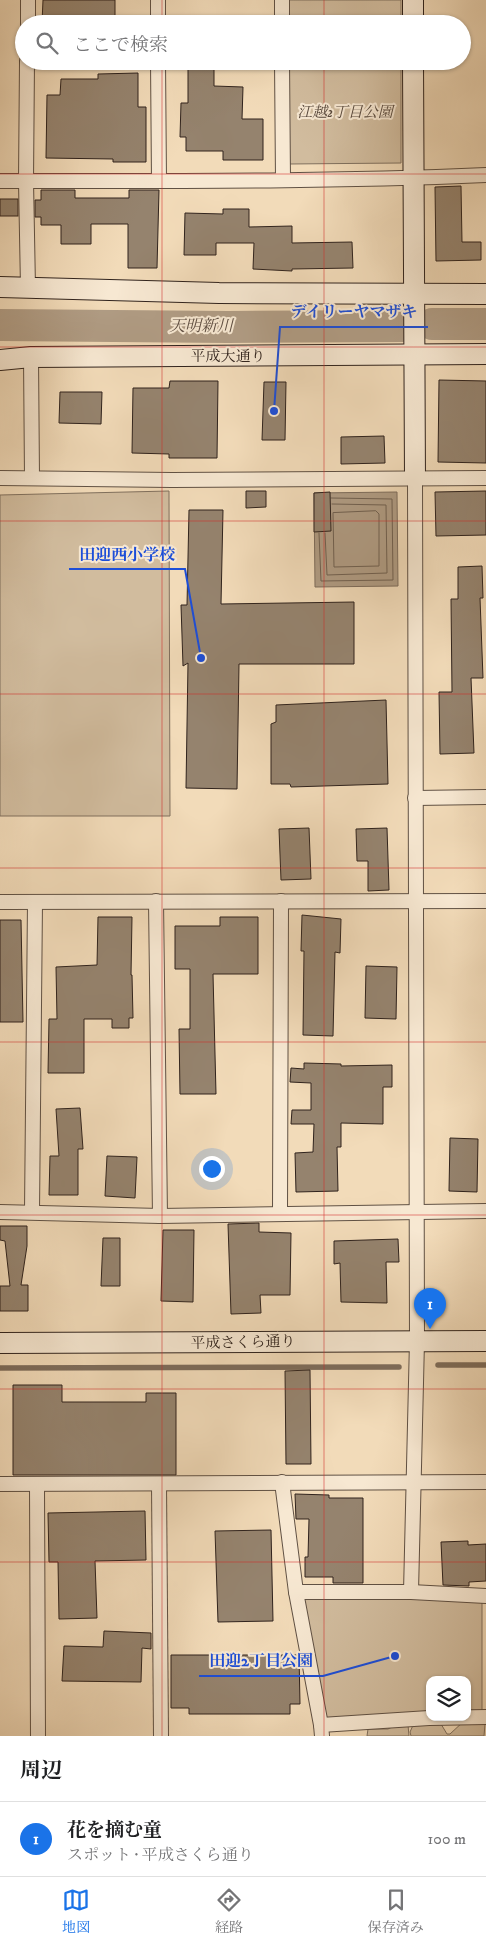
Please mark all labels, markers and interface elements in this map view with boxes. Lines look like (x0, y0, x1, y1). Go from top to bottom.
search box (15, 15, 471, 70)
icon: search (33, 29, 61, 57)
text: ここで検索 (73, 34, 168, 57)
park label: 江越2丁目公園 (297, 103, 396, 122)
callout: デイリーヤマザキ (280, 296, 428, 327)
text: デイリーヤマザキ (291, 302, 417, 322)
water label: 天明新川 (169, 316, 235, 336)
street label: 平成大通り (190, 347, 266, 366)
callout: 田迎西小学校 (69, 538, 185, 569)
text: 田迎西小学校 (79, 545, 176, 565)
your location (199, 1156, 225, 1182)
pin: 1 (414, 1288, 446, 1329)
street label: 平成さくら通り (190, 1332, 296, 1353)
callout: 田迎2丁目公園 (199, 1645, 323, 1676)
text: 田迎2丁目公園 (209, 1651, 313, 1671)
map controls (426, 1676, 471, 1721)
button: layers (426, 1676, 471, 1721)
text: 周辺 (20, 1758, 62, 1784)
text: 花を摘む童 (67, 1819, 162, 1842)
text: 1 (33, 1829, 39, 1849)
text: 100 m (428, 1829, 466, 1849)
text: スポット · 平成さくら通り (67, 1845, 254, 1865)
tab: 地図 (62, 1886, 90, 1937)
tab: 経路 (215, 1886, 243, 1937)
tab: 保存済み (368, 1886, 424, 1937)

